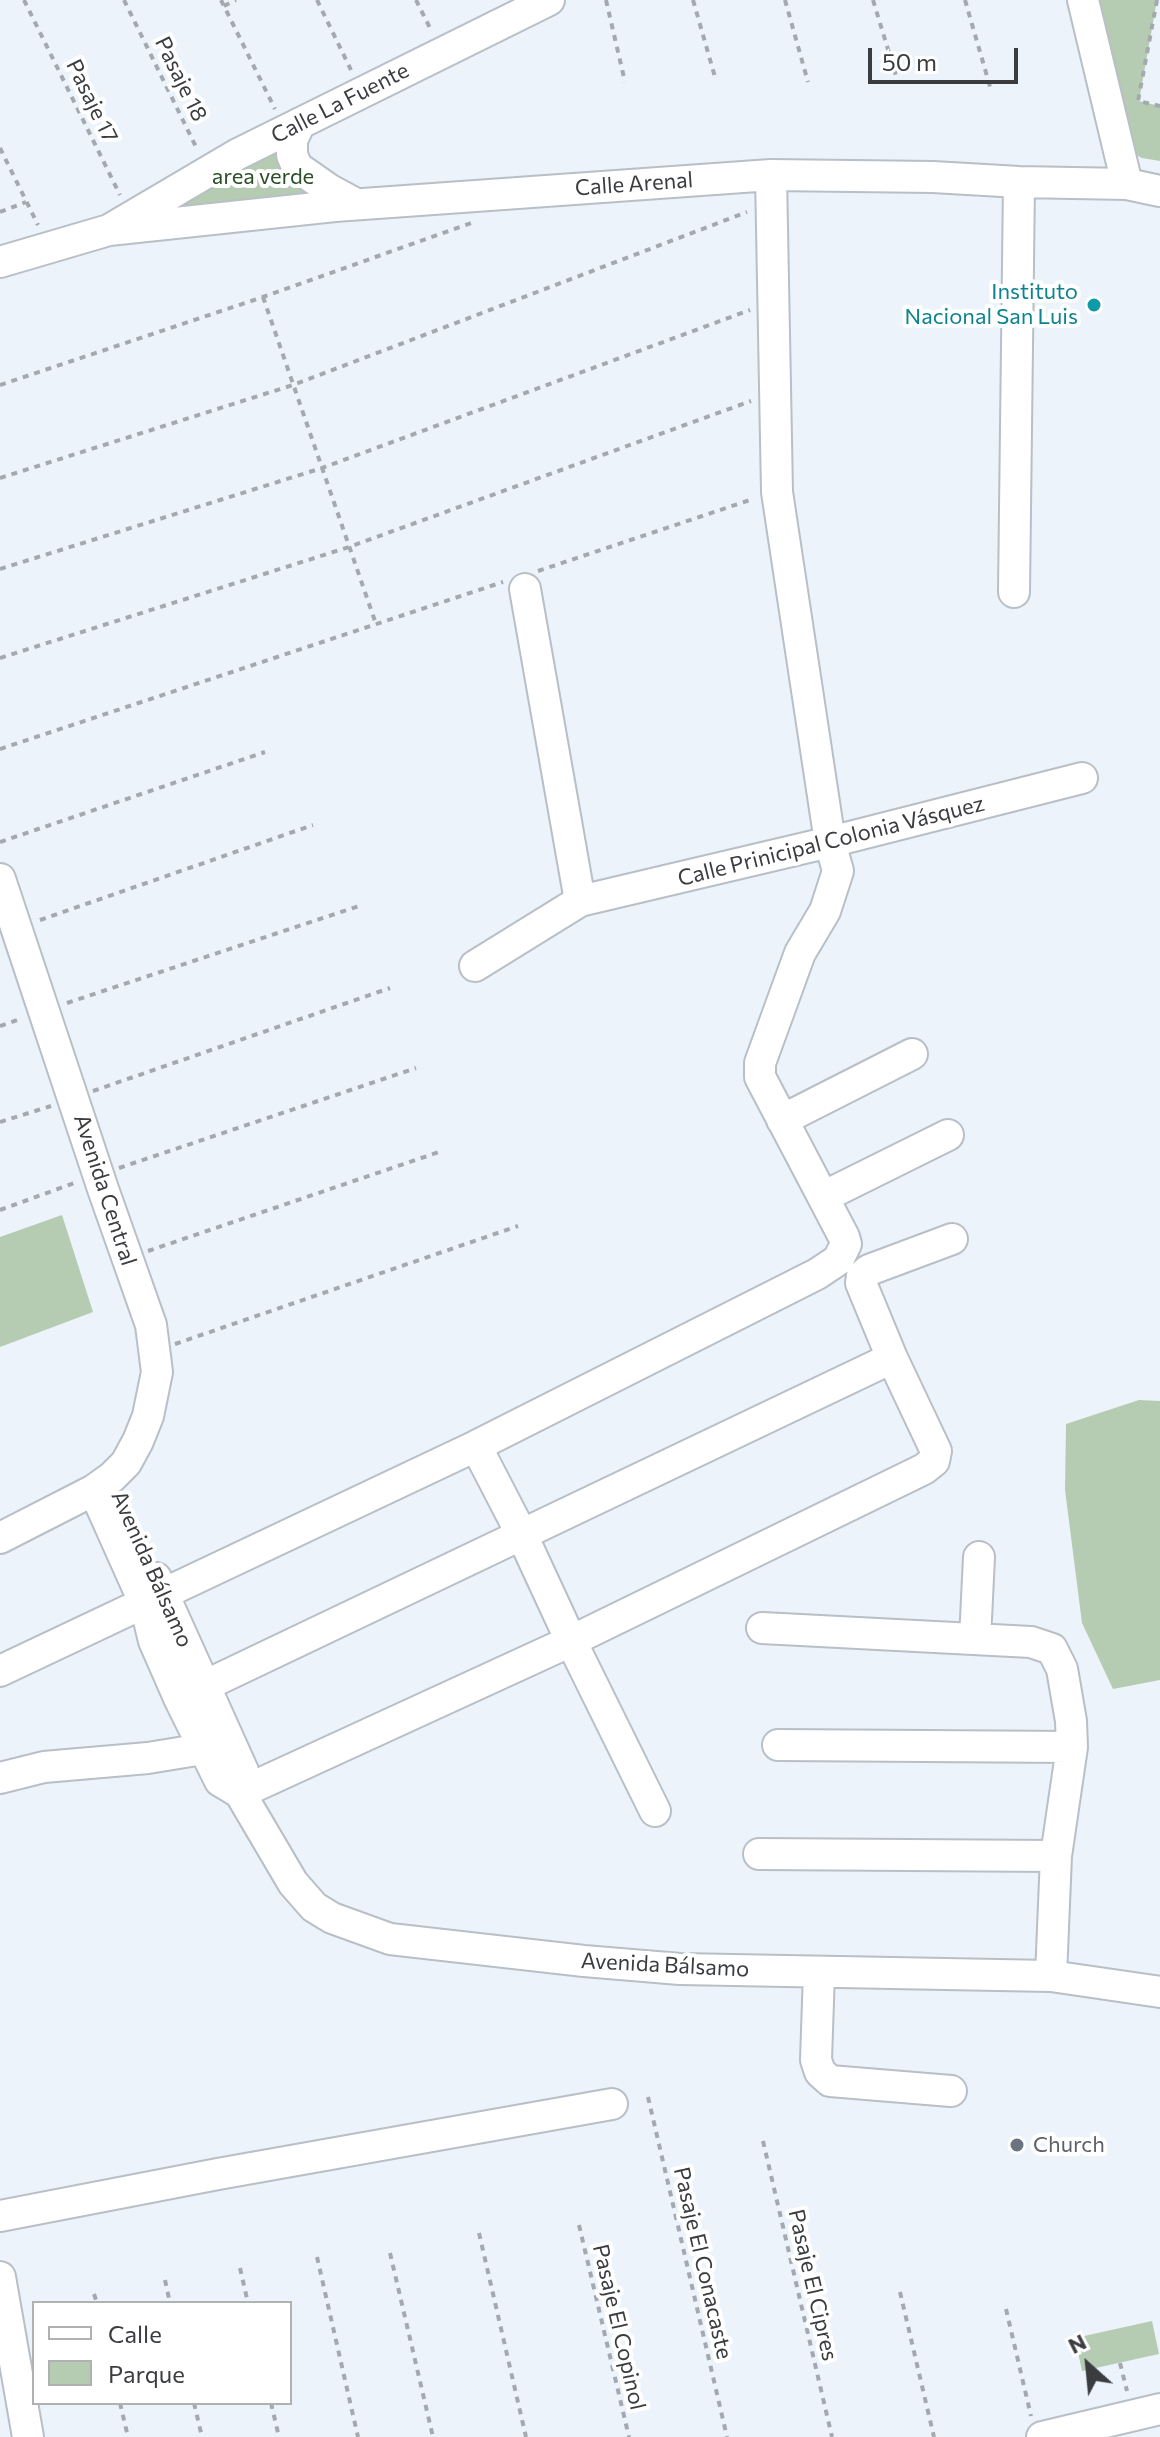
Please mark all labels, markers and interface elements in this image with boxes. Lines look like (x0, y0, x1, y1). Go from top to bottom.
street label: Pasaje 18 (149, 32, 213, 126)
scale bar (872, 32, 1022, 82)
text: 50 m (882, 47, 937, 76)
street label: Pasaje 17 (61, 55, 123, 147)
street label: Calle La Fuente (267, 57, 413, 149)
park label: area verde (212, 164, 314, 190)
street label: Calle Arenal (574, 167, 694, 201)
place label: Instituto Nacional San Luis (905, 279, 1078, 330)
marker: Instituto Nacional San Luis (1085, 296, 1103, 314)
street label: Calle Prinicipal Colonia Vásquez (675, 790, 987, 892)
street label: Avenida Central (68, 1111, 142, 1269)
street label: Avenida Bálsamo (106, 1487, 198, 1651)
street label: Avenida Bálsamo (580, 1947, 750, 1983)
place label: Church (1033, 2132, 1105, 2158)
marker: Church (1008, 2136, 1026, 2154)
street label: Pasaje El Conacaste (668, 2164, 738, 2362)
street label: Pasaje El Cipres (783, 2207, 843, 2363)
street label: Pasaje El Copinol (587, 2242, 651, 2412)
legend (32, 2301, 292, 2405)
text: Calle (108, 2319, 162, 2348)
north arrow (1048, 2325, 1128, 2405)
text: N (1063, 2327, 1090, 2359)
text: Parque (108, 2359, 185, 2388)

